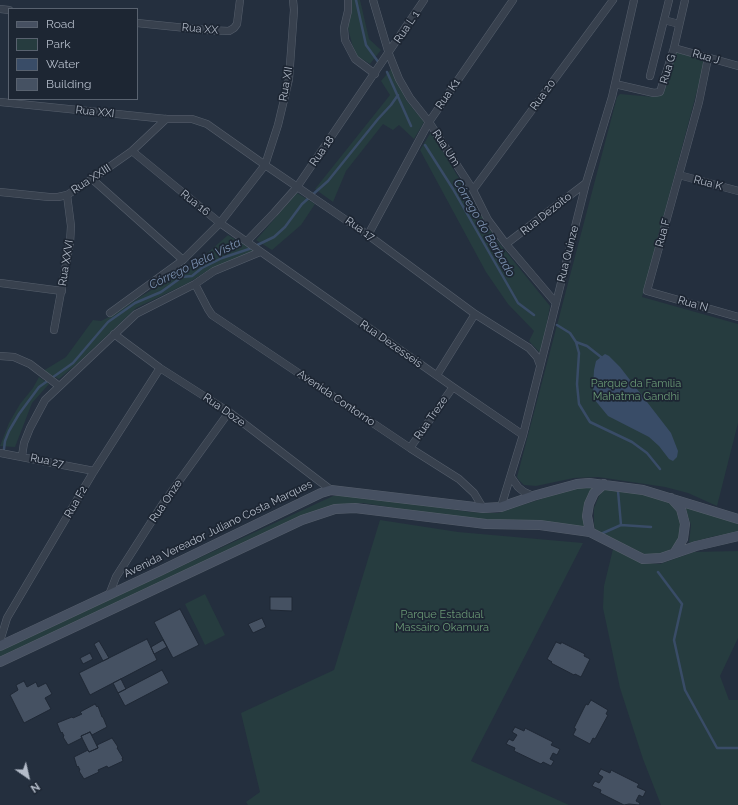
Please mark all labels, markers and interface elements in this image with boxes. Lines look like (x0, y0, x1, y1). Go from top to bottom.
legend (8, 8, 138, 100)
street label: Rua L 1 (391, 8, 423, 46)
text: Road (46, 17, 75, 31)
street label: Rua XX (181, 21, 219, 37)
text: Park (46, 37, 71, 51)
street label: Rua J (691, 47, 721, 67)
street label: Rua G (657, 53, 679, 85)
text: Water (46, 57, 80, 71)
street label: Rua XII (276, 66, 296, 102)
street label: Rua K1 (433, 76, 463, 112)
text: Building (46, 77, 92, 91)
street label: Rua 20 (527, 77, 559, 113)
street label: Rua XXI (75, 103, 115, 121)
street label: Rua Um (429, 127, 463, 169)
street label: Rua 18 (307, 133, 337, 169)
street label: Rua XXIII (69, 161, 113, 197)
street label: Rua K (692, 173, 724, 193)
water label: Córrego do Barbado (450, 177, 518, 279)
street label: Rua 16 (178, 187, 212, 219)
street label: Rua Dezoito (518, 190, 574, 238)
street label: Rua 17 (343, 214, 377, 244)
street label: Rua F (653, 217, 673, 249)
street label: Rua Quinze (555, 224, 581, 284)
water label: Córrego Bela Vista (147, 236, 243, 292)
street label: Rua XXVI (56, 239, 76, 287)
street label: Rua N (676, 293, 710, 315)
street label: Rua Dezesseis (357, 318, 425, 370)
street label: Avenida Contorno (295, 367, 377, 429)
park label: Parque da Família Mahatma Gandhi (591, 377, 681, 403)
street label: Rua Doze (200, 391, 248, 429)
street label: Rua Treze (411, 394, 451, 442)
street label: Rua 27 (29, 451, 65, 471)
street label: Avenida Vereador Juliano Costa Marques (122, 477, 314, 581)
street label: Rua Onze (147, 477, 185, 525)
street label: Rua F2 (62, 484, 90, 520)
park label: Parque Estadual Massairo Okamura (395, 608, 489, 634)
north arrow (8, 757, 48, 797)
text: N (28, 780, 42, 795)

